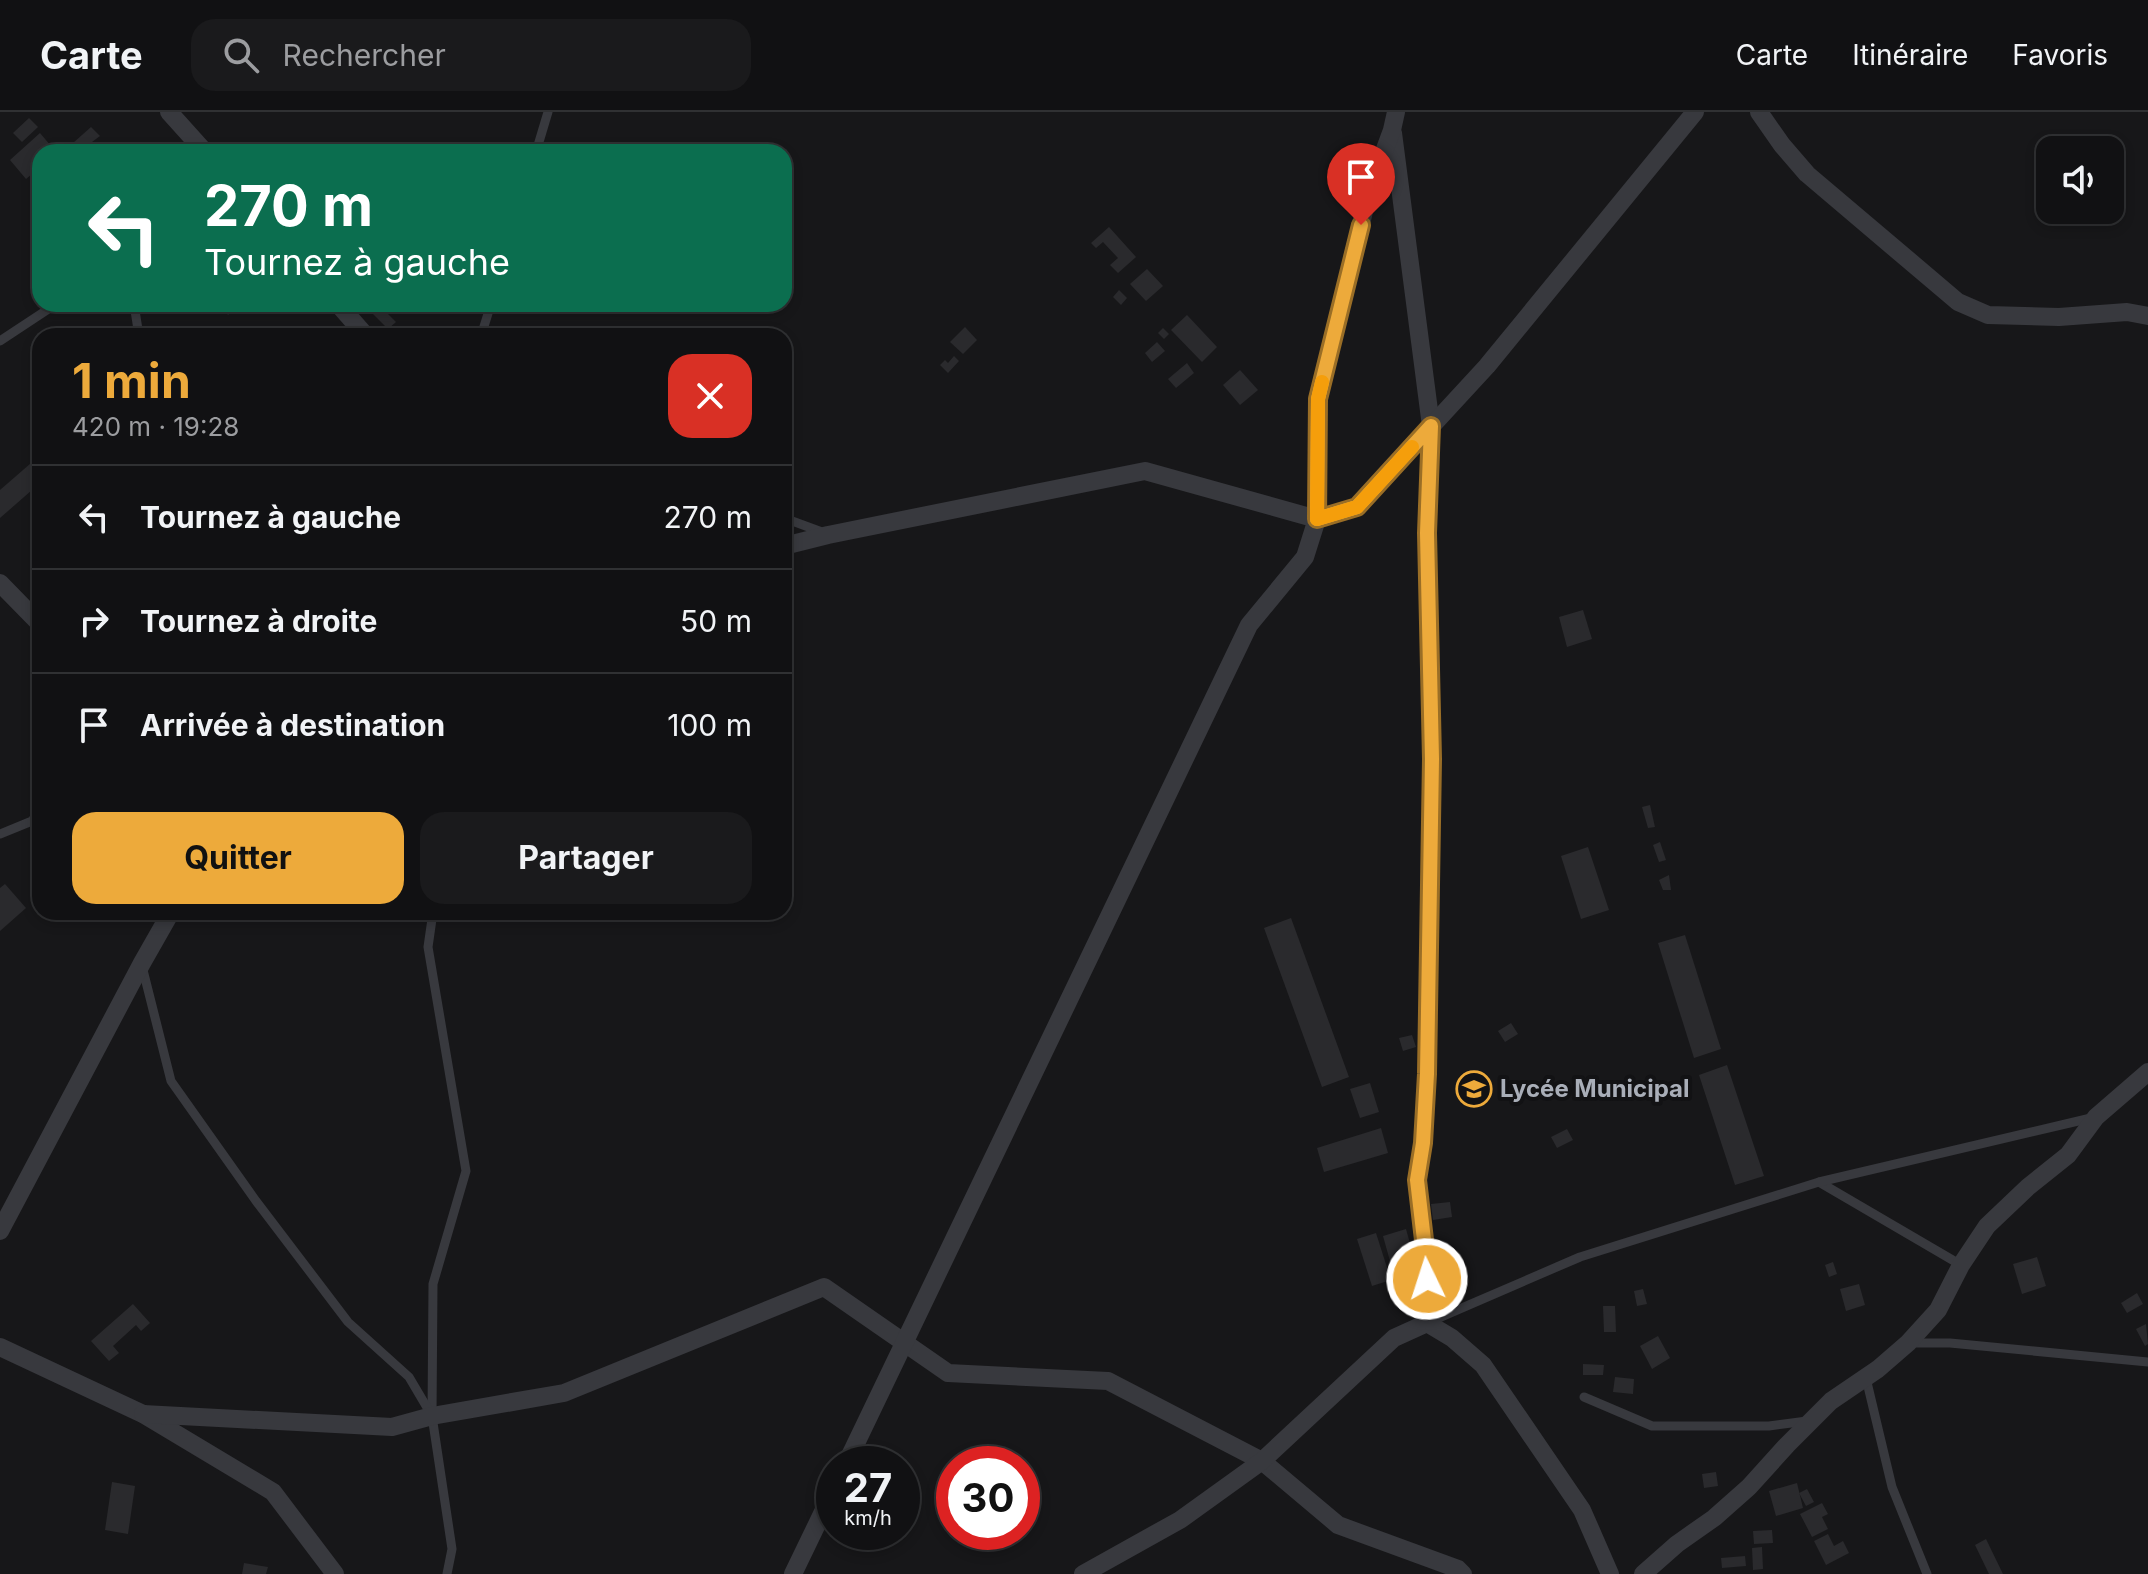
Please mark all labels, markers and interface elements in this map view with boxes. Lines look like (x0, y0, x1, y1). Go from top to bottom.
search box (191, 19, 751, 91)
text: Carte (40, 32, 143, 78)
icon: search (219, 33, 263, 77)
text: Rechercher (283, 37, 446, 73)
text: Carte (1736, 38, 1808, 72)
text: Itinéraire (1852, 38, 1968, 72)
text: Favoris (2012, 38, 2108, 72)
map controls (2036, 136, 2124, 224)
button: sound (2036, 136, 2124, 224)
pin (1327, 143, 1395, 225)
icon: arrive (1339, 155, 1383, 199)
text: 270 m (204, 172, 373, 240)
icon: left (72, 176, 176, 280)
text: Tournez à gauche (204, 240, 510, 284)
text: 1 min (72, 351, 191, 410)
button: close (668, 354, 752, 438)
text: 420 m · 19:28 (72, 411, 239, 442)
icon: left (72, 495, 116, 539)
text: Tournez à gauche (140, 499, 401, 535)
text: 270 m (664, 499, 752, 535)
icon: right (72, 599, 116, 643)
text: Tournez à droite (140, 603, 377, 639)
text: 50 m (680, 603, 752, 639)
icon: arrive (72, 703, 116, 747)
text: Arrivée à destination (140, 707, 445, 743)
text: 100 m (667, 707, 752, 743)
button: Quitter (72, 812, 404, 904)
button: Partager (420, 812, 752, 904)
school or university icon: Lycée Municipal (1455, 1070, 1493, 1108)
place label: Lycée Municipal (1500, 1074, 1690, 1103)
position arrow (1385, 1237, 1469, 1321)
speed limit sign: 30 (936, 1446, 1040, 1550)
text: 27 (844, 1463, 892, 1512)
text: km/h (844, 1506, 892, 1530)

